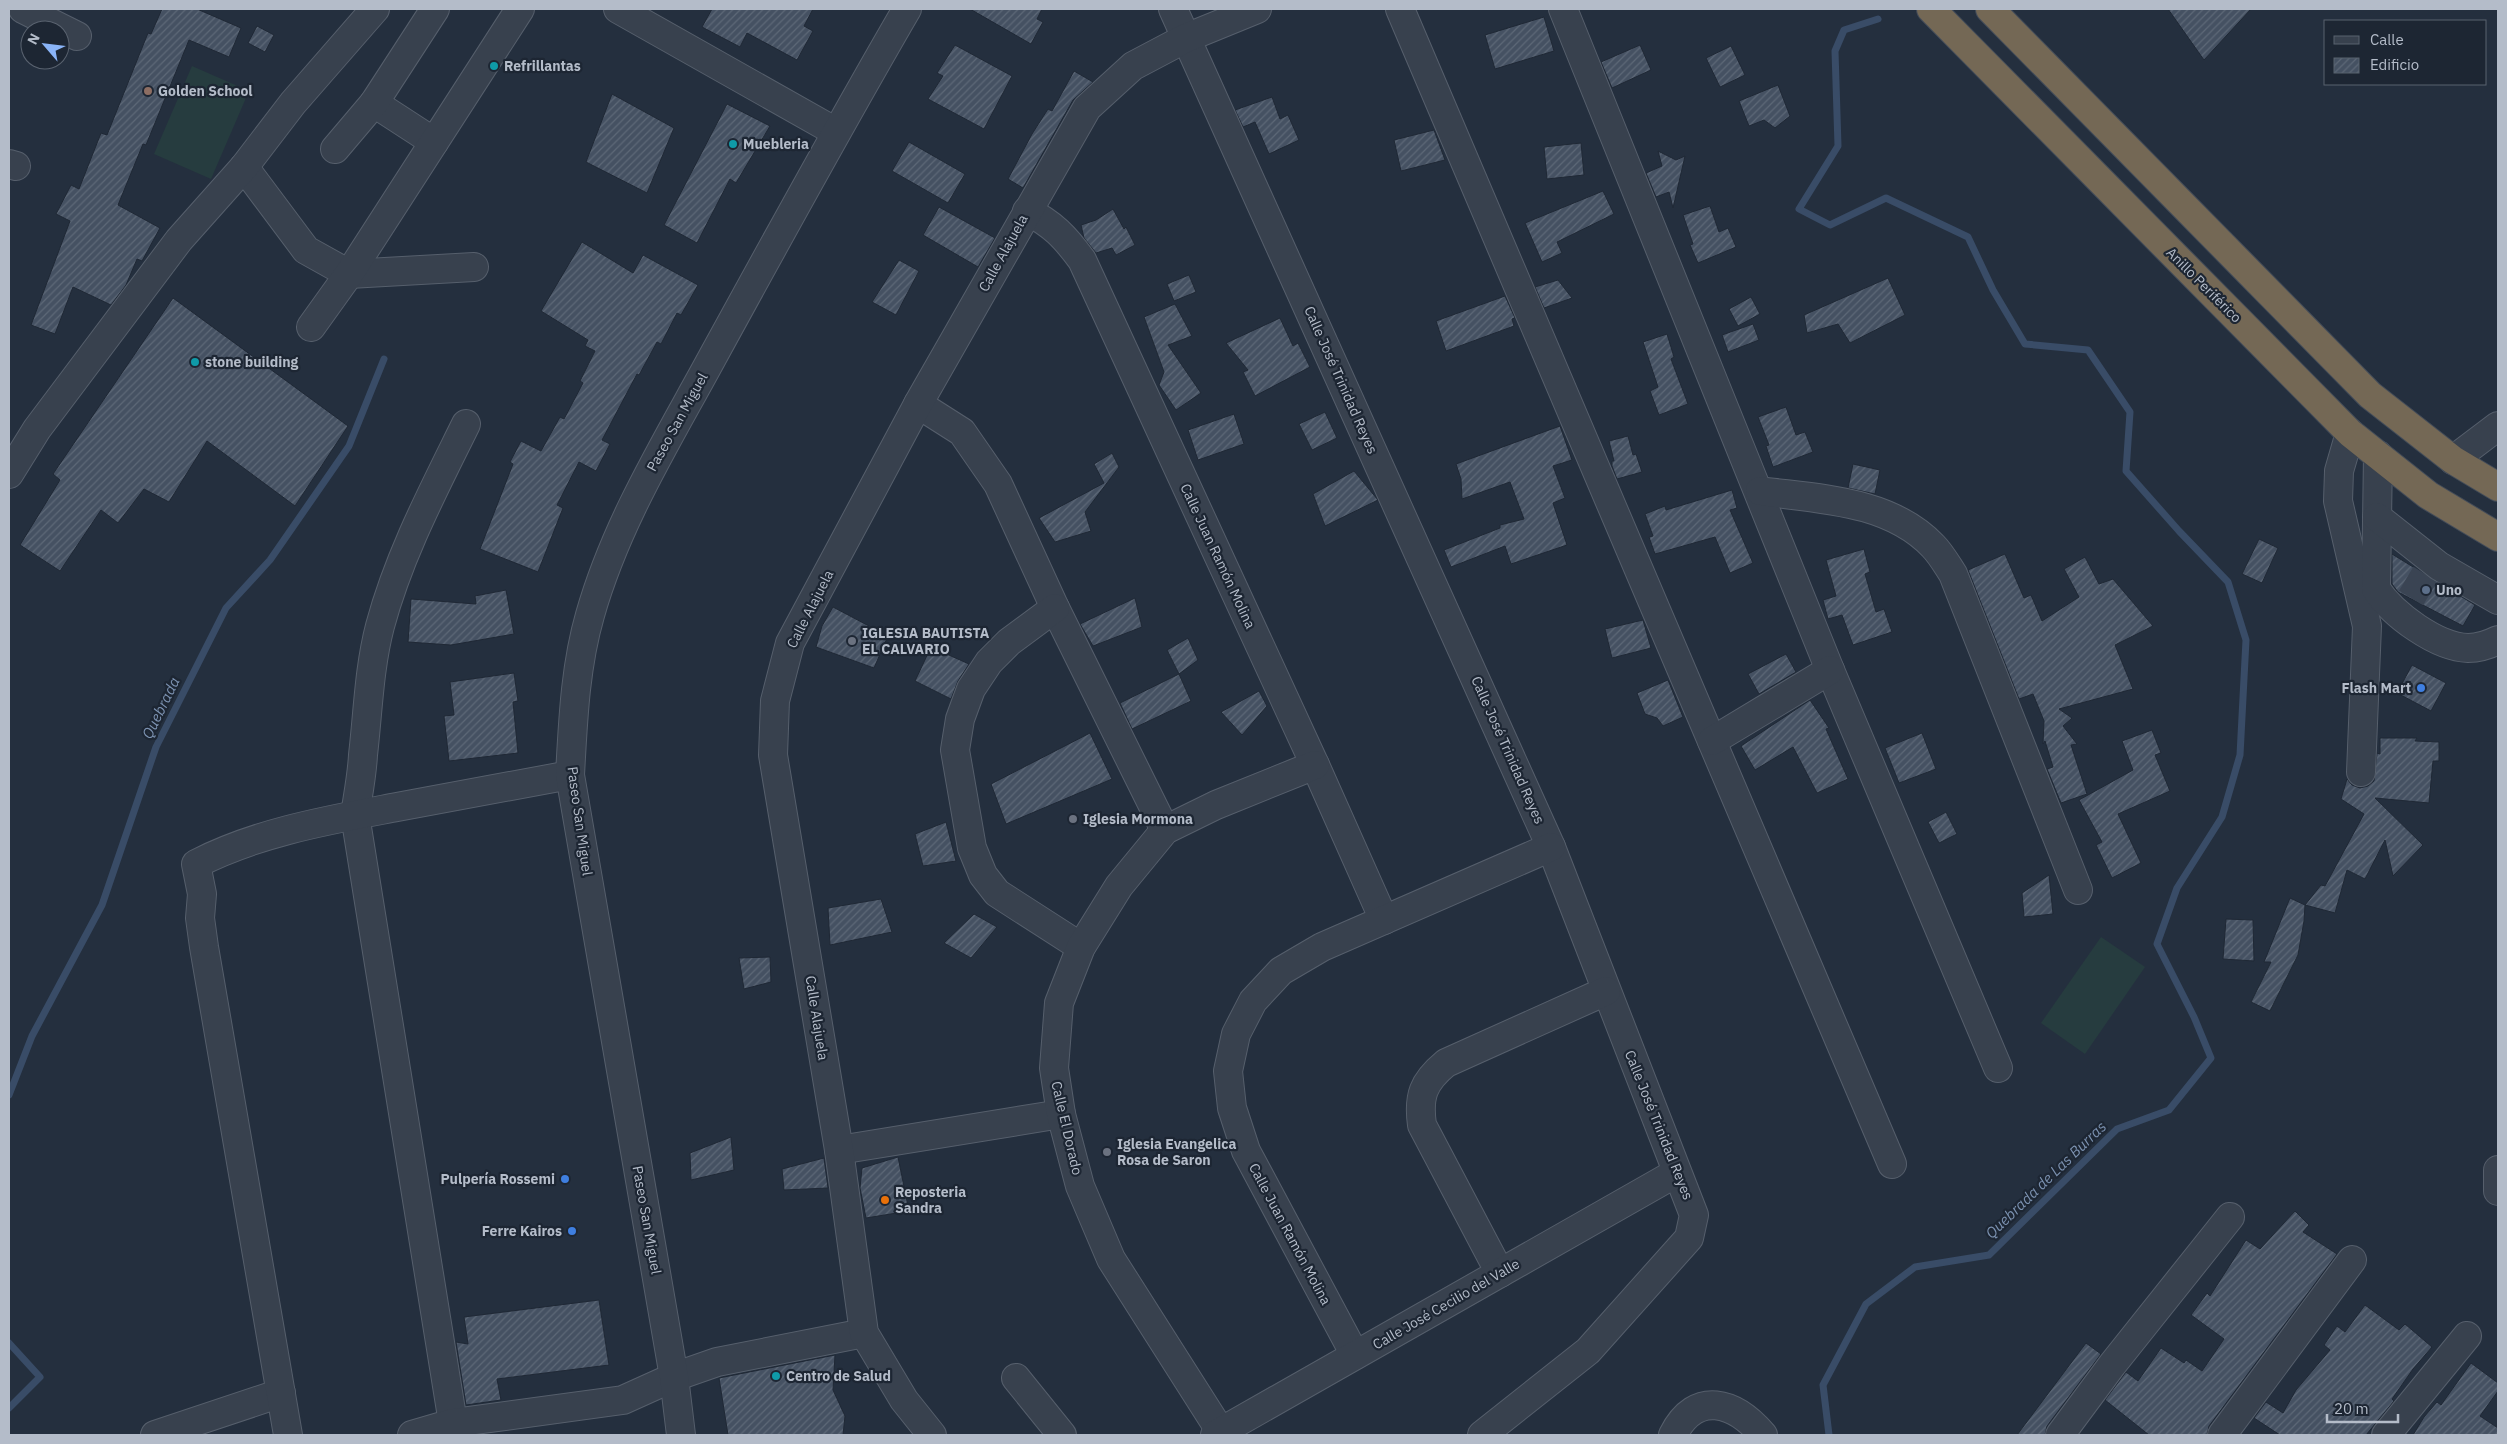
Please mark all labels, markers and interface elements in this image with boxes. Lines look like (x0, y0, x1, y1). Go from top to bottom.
north arrow (20, 20, 70, 70)
legend (2324, 20, 2487, 85)
text: N (23, 30, 44, 48)
text: Calle (2370, 30, 2404, 49)
text: Edificio (2370, 55, 2419, 74)
place label: Refrillantas (504, 57, 581, 75)
marker: Refrillantas (488, 60, 500, 72)
place label: Golden School (158, 82, 253, 100)
marker: Golden School (142, 85, 154, 97)
place label: Muebleria (743, 135, 809, 153)
marker: Muebleria (727, 138, 739, 150)
street label: Calle Alajuela (974, 211, 1032, 295)
street label: Anillo Periférico (2163, 244, 2246, 327)
street label: Calle José Trinidad Reyes (1300, 303, 1382, 457)
place label: stone building (205, 353, 299, 371)
marker: stone building (189, 356, 201, 368)
street label: Paseo San Miguel (642, 369, 712, 474)
street label: Calle Juan Ramón Molina (1176, 481, 1260, 632)
street label: Calle Alajuela (783, 566, 838, 651)
place label: Uno (2436, 581, 2462, 599)
marker: Uno (2420, 584, 2432, 596)
place label: IGLESIA BAUTISTA EL CALVARIO (862, 624, 990, 658)
marker: IGLESIA BAUTISTA EL CALVARIO (846, 635, 858, 647)
street label: Calle José Trinidad Reyes (1467, 673, 1549, 827)
water label: Quebrada (137, 674, 184, 742)
place label: Flash Mart (2341, 679, 2411, 697)
marker: Flash Mart (2415, 682, 2427, 694)
street label: Paseo San Miguel (563, 765, 597, 877)
place label: Iglesia Mormona (1083, 810, 1193, 828)
marker: Iglesia Mormona (1067, 813, 1079, 825)
street label: Calle Alajuela (801, 974, 833, 1062)
street label: Calle José Trinidad Reyes (1621, 1048, 1697, 1203)
street label: Calle El Dorado (1047, 1079, 1087, 1177)
water label: Quebrada de Las Burras (1981, 1117, 2110, 1242)
place label: Iglesia Evangelica Rosa de Saron (1117, 1135, 1236, 1169)
marker: Iglesia Evangelica Rosa de Saron (1101, 1146, 1113, 1158)
street label: Calle Juan Ramón Molina (1245, 1160, 1335, 1308)
street label: Paseo San Miguel (629, 1164, 665, 1276)
place label: Pulpería Rossemi (440, 1170, 555, 1188)
marker: Pulpería Rossemi (559, 1173, 571, 1185)
place label: Reposteria Sandra (895, 1183, 966, 1217)
marker: Reposteria Sandra (879, 1194, 891, 1206)
place label: Ferre Kairos (482, 1222, 562, 1240)
marker: Ferre Kairos (566, 1225, 578, 1237)
street label: Calle José Cecilio del Valle (1369, 1254, 1523, 1353)
place label: Centro de Salud (786, 1367, 891, 1385)
marker: Centro de Salud (770, 1370, 782, 1382)
scale bar (2327, 1392, 2398, 1424)
text: 20 m (2334, 1399, 2369, 1418)

